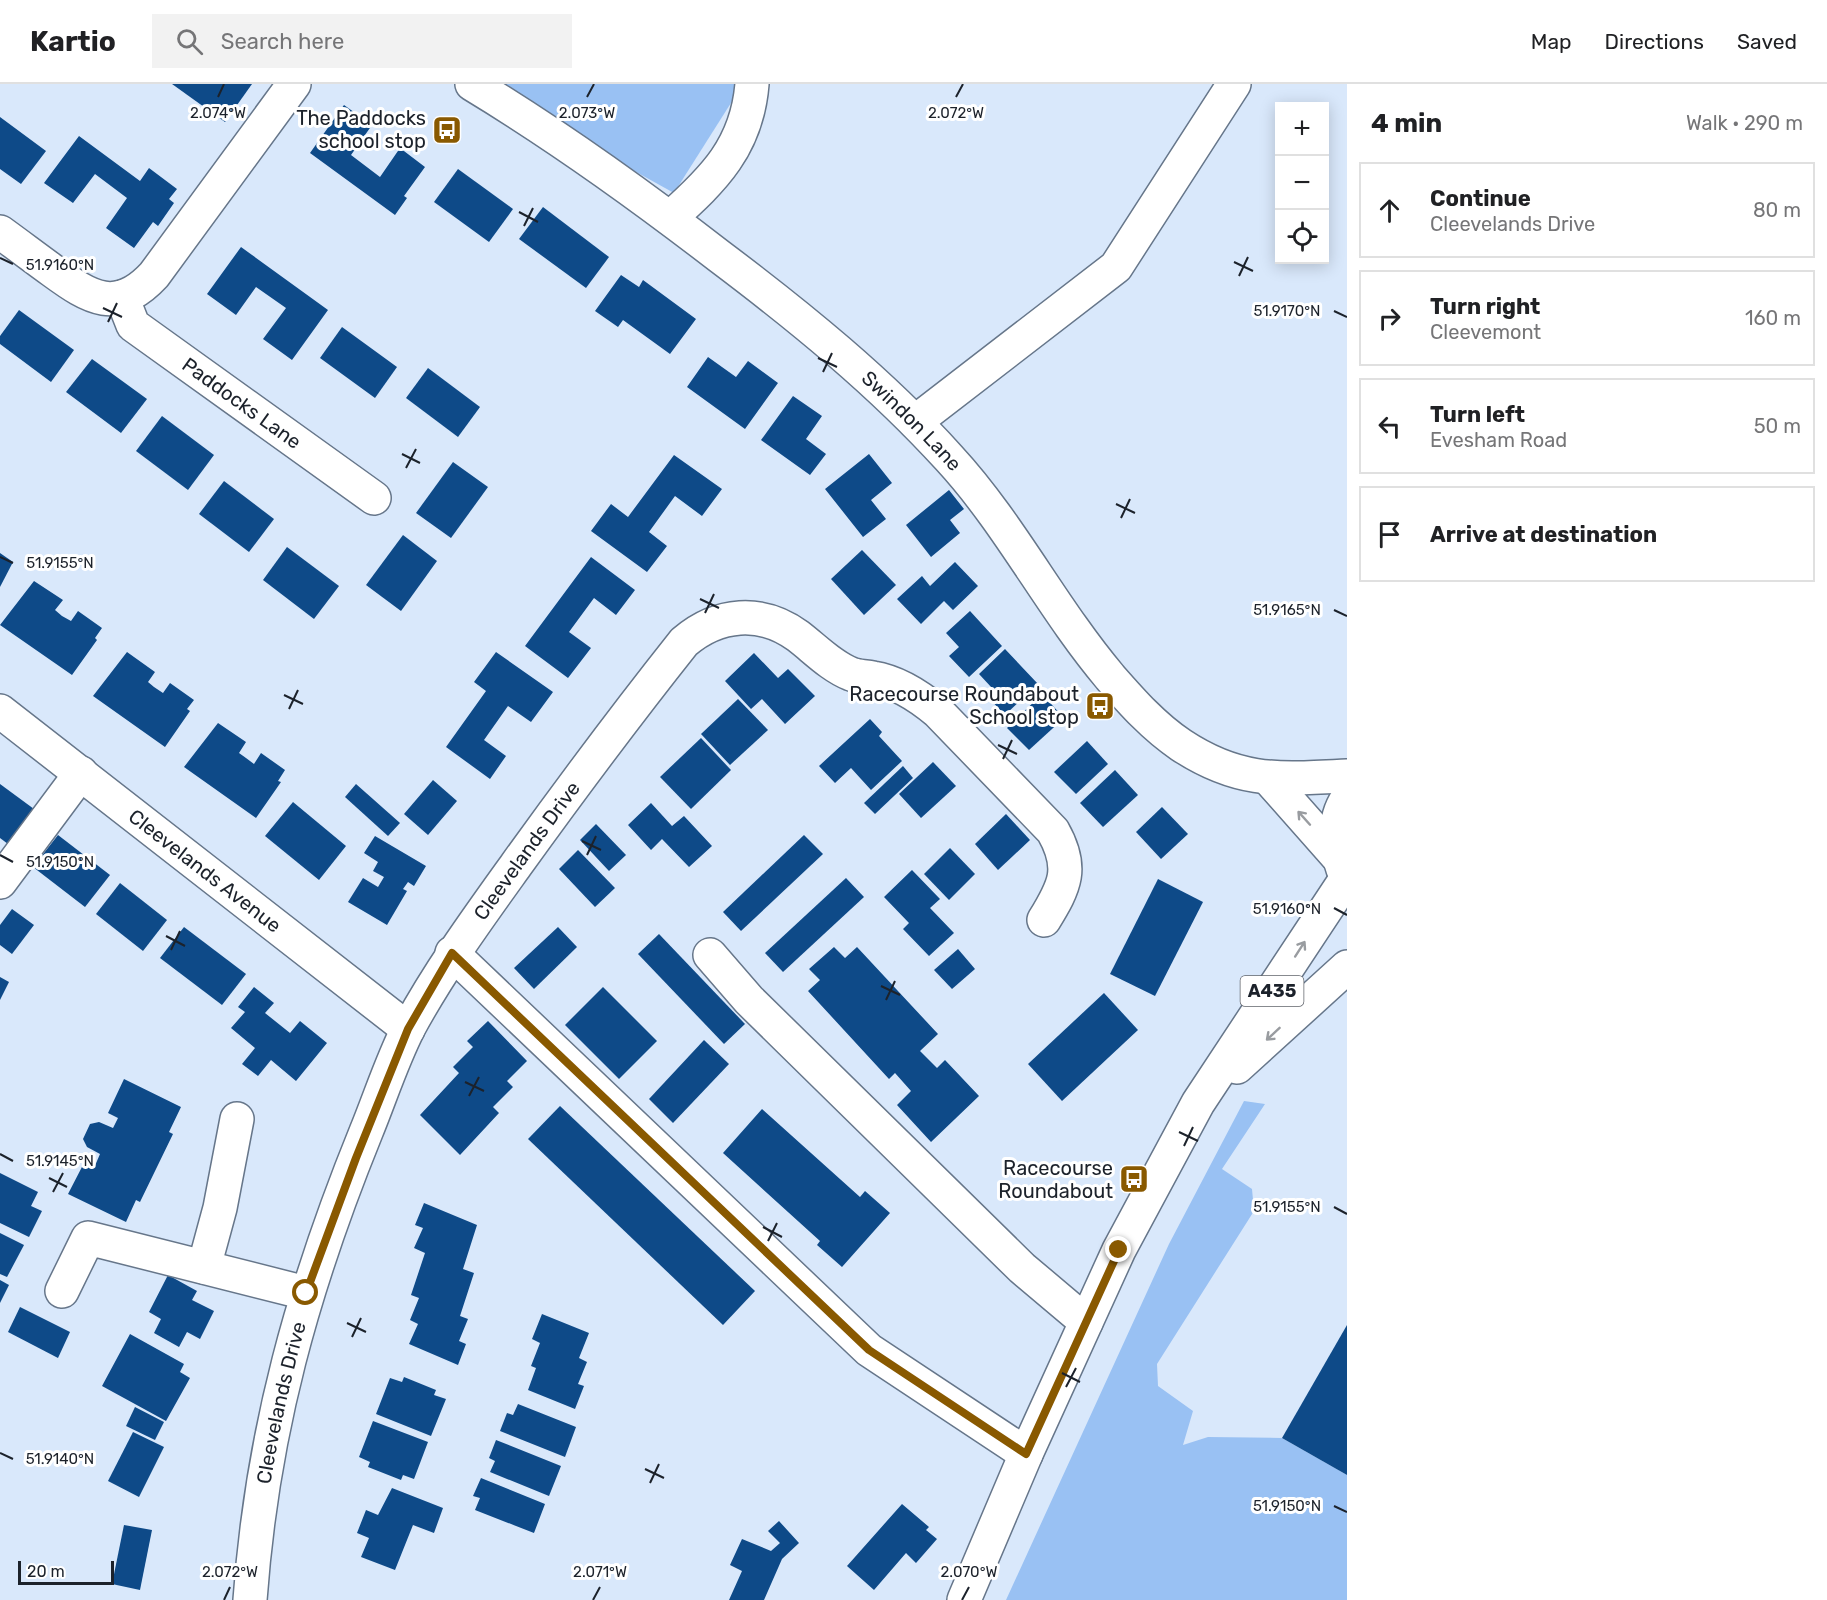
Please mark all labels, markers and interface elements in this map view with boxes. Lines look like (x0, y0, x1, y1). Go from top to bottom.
search box (152, 14, 572, 68)
text: Kartio (30, 25, 116, 58)
icon: search (173, 25, 206, 58)
text: Search here (221, 28, 344, 55)
text: Map (1531, 29, 1572, 54)
text: Directions (1605, 29, 1704, 54)
text: Saved (1737, 29, 1797, 54)
map controls (1275, 102, 1329, 264)
button: + (1275, 102, 1329, 156)
text: 2.074°W (190, 104, 246, 122)
text: 2.073°W (559, 104, 615, 122)
text: 2.072°W (928, 104, 984, 122)
place label: The Paddocks school stop (296, 106, 426, 153)
text: 4 min (1371, 108, 1442, 139)
text: Walk · 290 m (1686, 111, 1803, 135)
bus stop icon: The Paddocks school stop (431, 114, 463, 146)
button: − (1275, 156, 1329, 210)
text: Continue (1430, 185, 1531, 212)
icon: ahead (1373, 194, 1406, 227)
text: 80 m (1753, 198, 1801, 222)
button: locate (1275, 210, 1329, 264)
text: Cleevelands Drive (1430, 212, 1595, 236)
text: 51.9160°N (26, 256, 94, 274)
text: Turn right (1430, 293, 1540, 320)
text: 51.9170°N (1254, 302, 1321, 320)
icon: right (1373, 302, 1406, 335)
text: 160 m (1745, 306, 1801, 330)
text: Cleevemont (1430, 320, 1541, 344)
street label: Paddocks Lane (178, 352, 306, 454)
street label: Swindon Lane (857, 366, 967, 476)
text: Turn left (1430, 401, 1525, 428)
icon: left (1373, 410, 1406, 443)
text: 50 m (1754, 414, 1801, 438)
text: Evesham Road (1430, 428, 1567, 452)
icon: arrive (1373, 518, 1406, 551)
text: Arrive at destination (1430, 521, 1657, 548)
text: 51.9155°N (26, 554, 94, 572)
text: 51.9165°N (1253, 601, 1321, 619)
place label: Racecourse Roundabout School stop (849, 682, 1079, 729)
bus stop icon: Racecourse Roundabout School stop (1084, 690, 1116, 722)
street label: Cleevelands Drive (469, 777, 585, 925)
street label: Cleevelands Avenue (124, 804, 286, 938)
one-way arrow (1297, 811, 1311, 826)
text: 51.9150°N (26, 853, 94, 871)
text: 51.9160°N (1253, 900, 1321, 918)
one-way arrow (1294, 942, 1306, 958)
road number: A435 (1240, 976, 1304, 1006)
one-way arrow (1265, 1027, 1280, 1042)
text: 51.9145°N (26, 1152, 94, 1170)
place label: Racecourse Roundabout (998, 1156, 1113, 1203)
bus stop icon: Racecourse Roundabout (1118, 1163, 1150, 1195)
text: 51.9155°N (1253, 1198, 1321, 1216)
route end (1105, 1236, 1131, 1262)
route start (292, 1279, 318, 1305)
street label: Cleevelands Drive (252, 1319, 311, 1485)
text: 51.9140°N (26, 1450, 94, 1468)
text: 51.9150°N (1253, 1497, 1321, 1515)
scale bar (18, 1558, 114, 1586)
text: 20 m (27, 1562, 65, 1581)
text: 2.072°W (202, 1563, 258, 1581)
text: 2.071°W (573, 1563, 627, 1581)
text: 2.070°W (941, 1563, 997, 1581)

